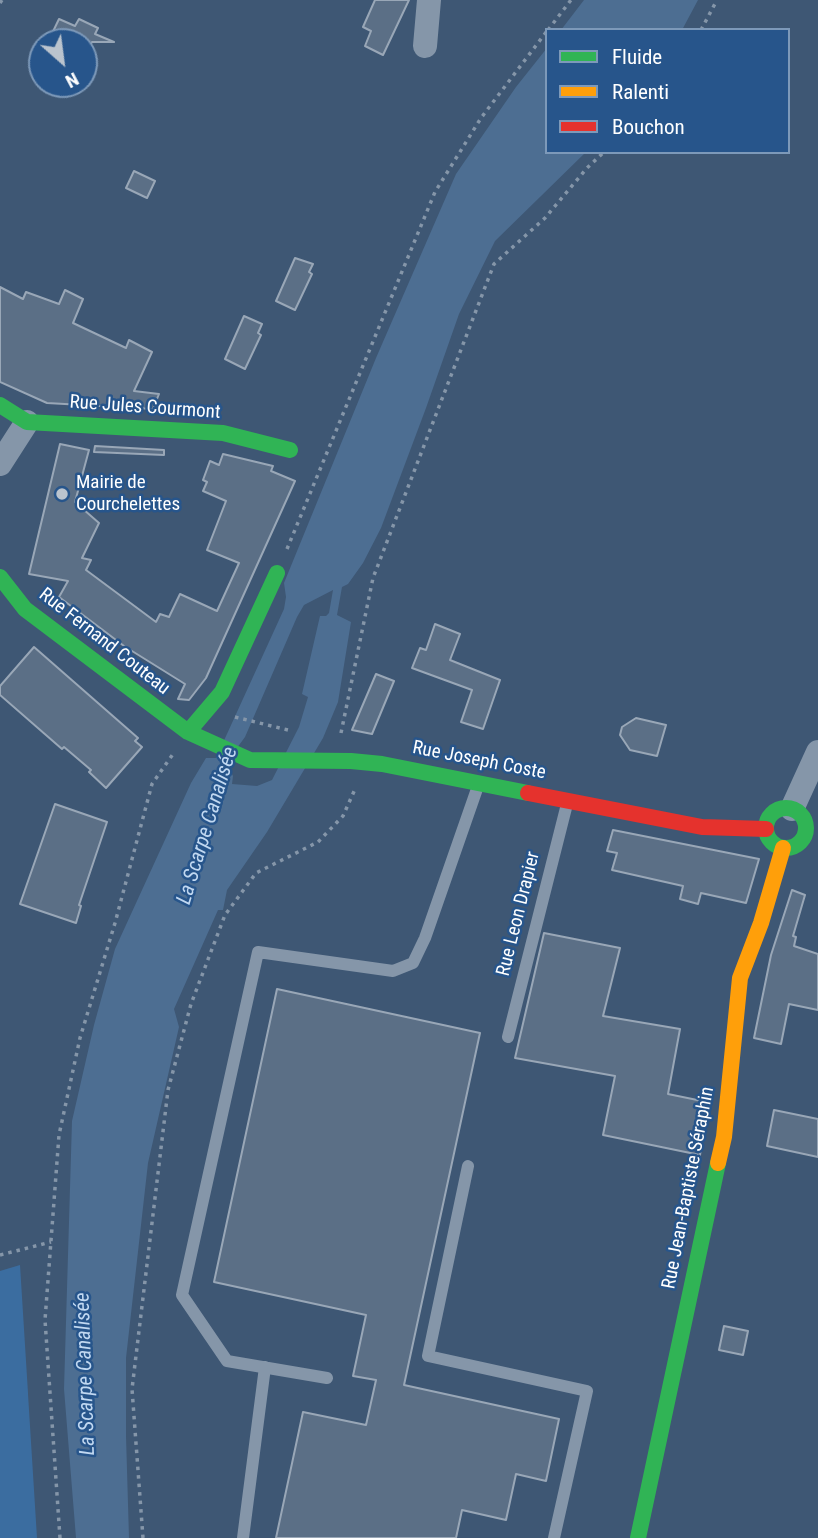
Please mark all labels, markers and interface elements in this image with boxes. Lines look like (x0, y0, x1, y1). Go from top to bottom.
north arrow (28, 28, 98, 98)
legend (545, 28, 790, 154)
text: Fluide (612, 45, 662, 69)
text: N (62, 67, 83, 93)
text: Ralenti (612, 80, 669, 104)
text: Bouchon (612, 115, 685, 139)
street label: Rue Jules Courmont (69, 391, 221, 425)
place label: Mairie de Courchelettes (76, 472, 180, 516)
marker: Mairie de Courchelettes (54, 486, 70, 502)
street label: Rue Fernand Couteau (34, 584, 174, 700)
street label: Rue Joseph Coste (410, 737, 548, 785)
water label: La Scarpe Canalisée (172, 744, 244, 908)
street label: Rue Leon Drapier (493, 849, 545, 979)
street label: Rue Jean-Baptiste Séraphin (658, 1085, 720, 1291)
water label: La Scarpe Canalisée (71, 1292, 101, 1456)

